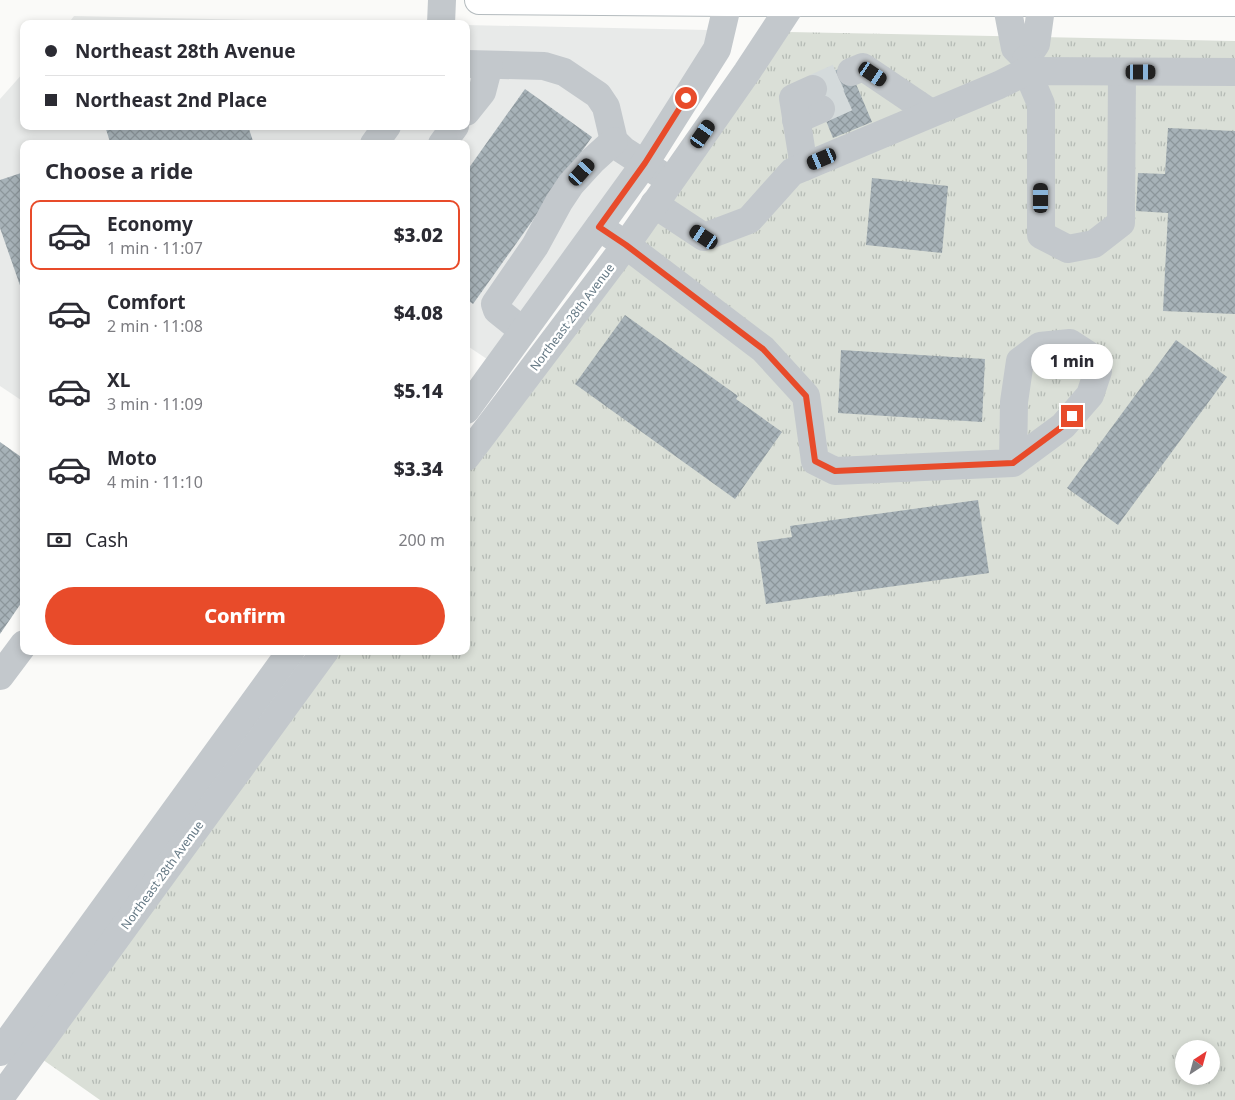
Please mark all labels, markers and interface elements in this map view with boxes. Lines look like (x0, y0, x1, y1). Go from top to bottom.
text: Northeast 28th Avenue (75, 38, 296, 64)
car (856, 59, 889, 89)
car (1126, 65, 1156, 80)
text: Northeast 2nd Place (75, 87, 267, 113)
route start (675, 87, 697, 109)
car (688, 117, 717, 151)
car (805, 146, 838, 172)
text: Choose a ride (45, 155, 193, 185)
car (566, 156, 597, 188)
car (1033, 183, 1048, 213)
text: Economy (107, 211, 193, 237)
icon: car (47, 213, 92, 258)
text: $3.02 (394, 222, 443, 248)
car (687, 222, 720, 252)
text: 1 min · 11:07 (107, 237, 203, 259)
street label: Northeast 28th Avenue (526, 260, 618, 374)
text: Comfort (107, 289, 186, 315)
icon: car (47, 291, 92, 336)
text: $4.08 (394, 300, 443, 326)
text: 2 min · 11:08 (107, 315, 203, 337)
callout: 1 min (1031, 344, 1113, 378)
text: 1 min (1050, 350, 1094, 372)
text: XL (107, 367, 130, 393)
icon: car (47, 369, 92, 414)
text: $5.14 (394, 378, 443, 404)
text: 3 min · 11:09 (107, 393, 203, 415)
route end (1061, 405, 1083, 427)
text: Moto (107, 445, 157, 471)
icon: car (47, 447, 92, 492)
text: $3.34 (394, 456, 443, 482)
text: 4 min · 11:10 (107, 471, 203, 493)
icon: cash (45, 526, 73, 554)
text: Cash (85, 527, 129, 553)
text: 200 m (398, 529, 445, 551)
button: Confirm (45, 587, 445, 645)
street label: Northeast 28th Avenue (117, 817, 207, 933)
north arrow (1175, 1040, 1220, 1085)
map controls (1175, 1040, 1220, 1085)

